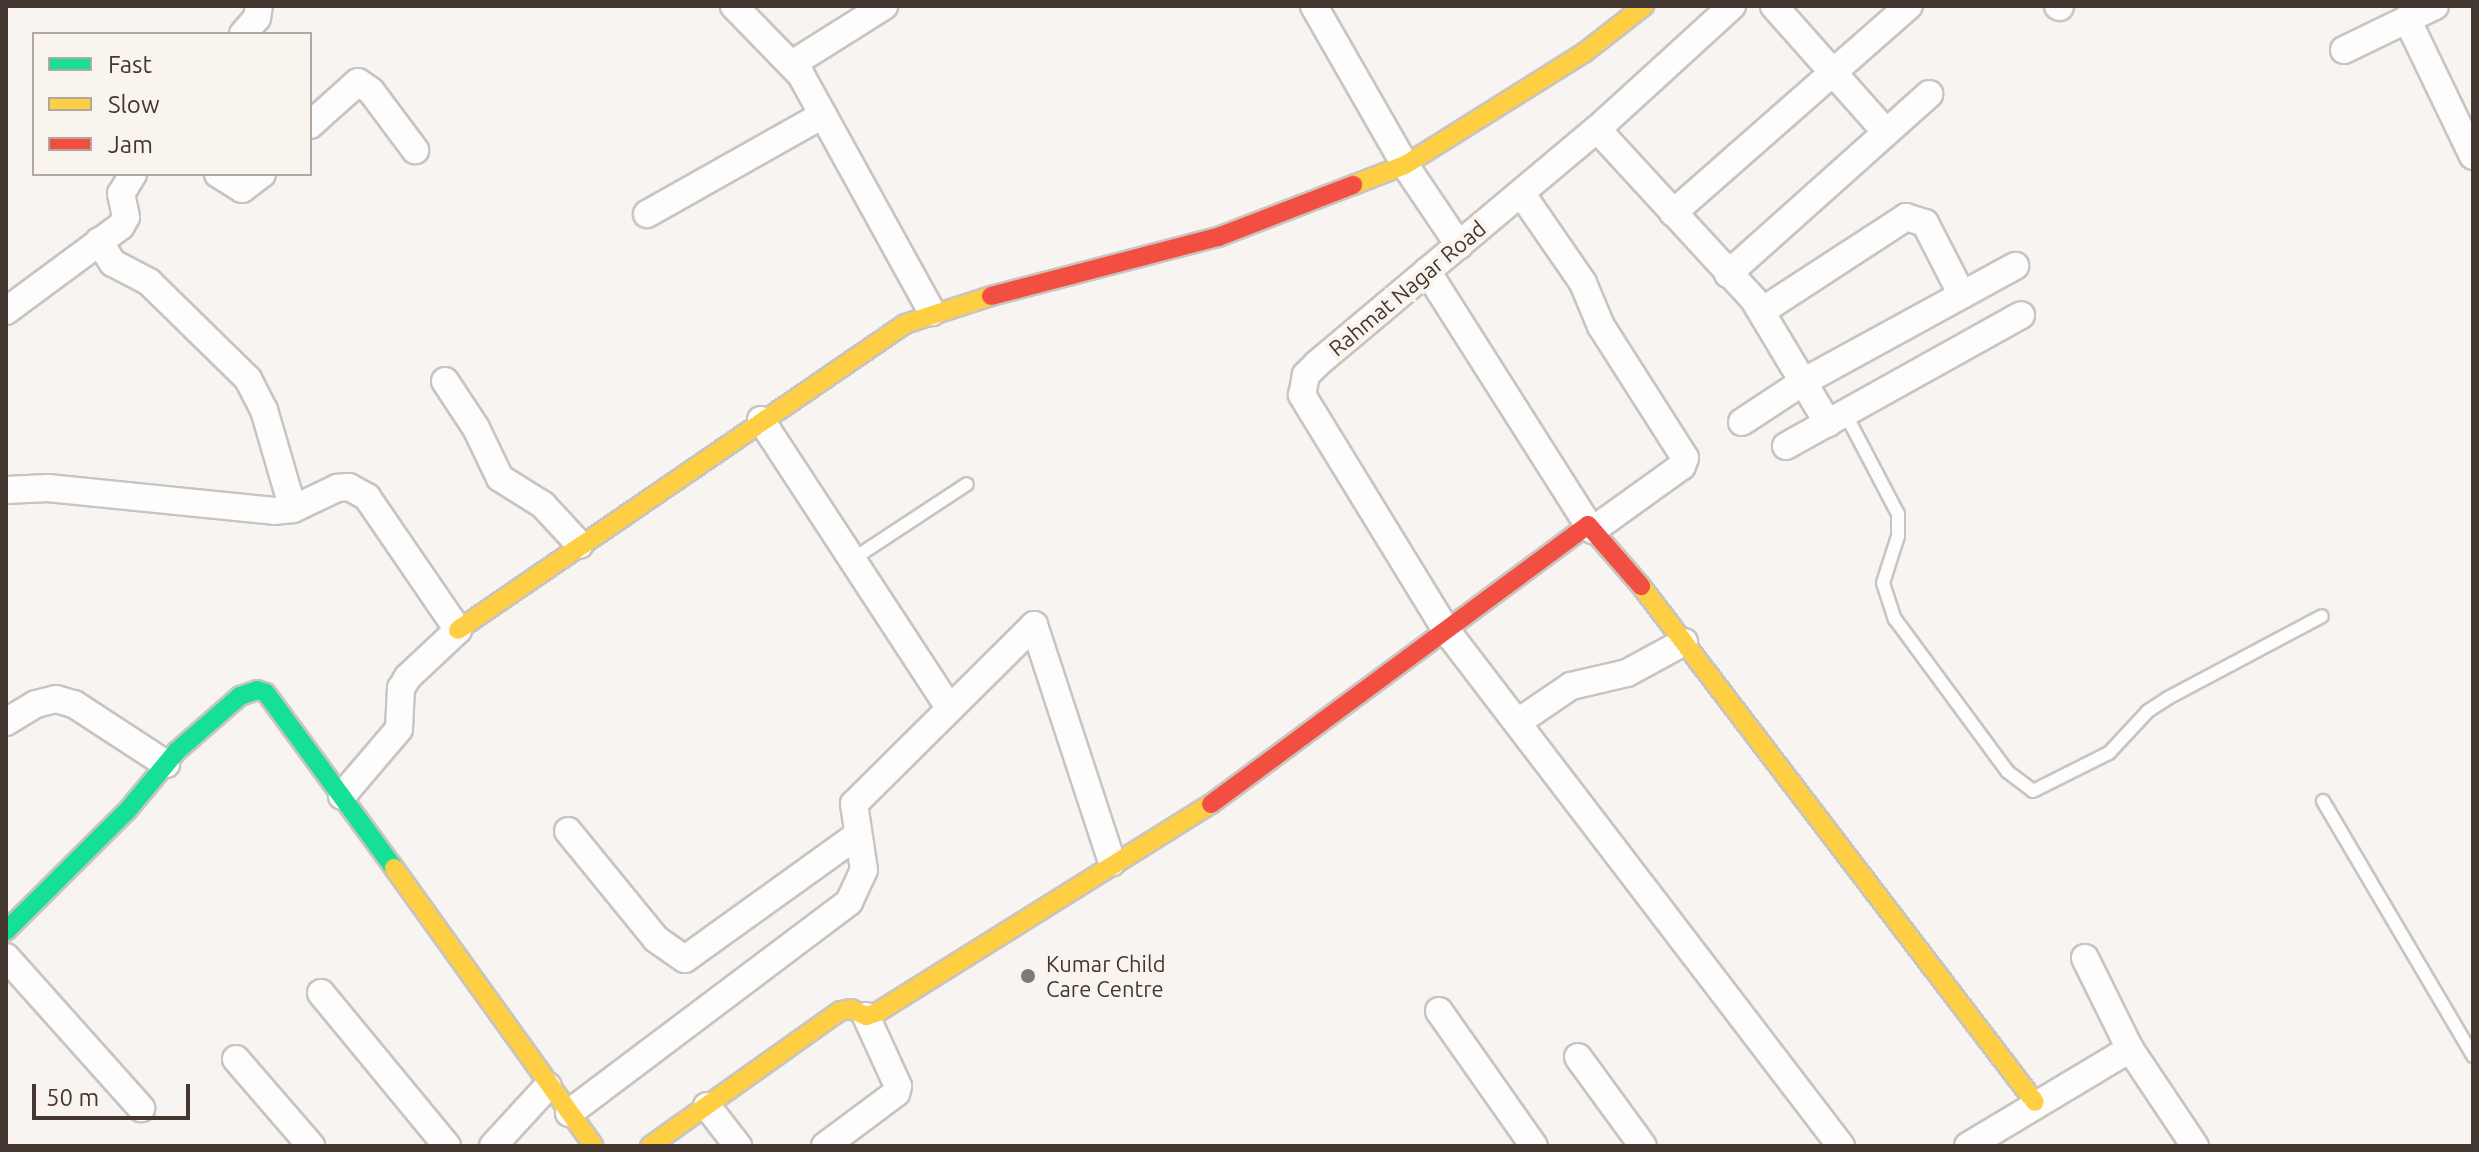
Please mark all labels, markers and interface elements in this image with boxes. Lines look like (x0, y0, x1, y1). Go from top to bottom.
legend (32, 32, 312, 176)
text: Fast (108, 51, 152, 78)
text: Slow (108, 91, 160, 118)
text: Jam (108, 131, 153, 158)
street label: Rahmat Nagar Road (1323, 215, 1491, 361)
place label: Kumar Child Care Centre (1046, 950, 1166, 1002)
marker: Kumar Child Care Centre (1017, 965, 1039, 987)
scale bar (36, 1068, 194, 1118)
text: 50 m (46, 1084, 99, 1111)

